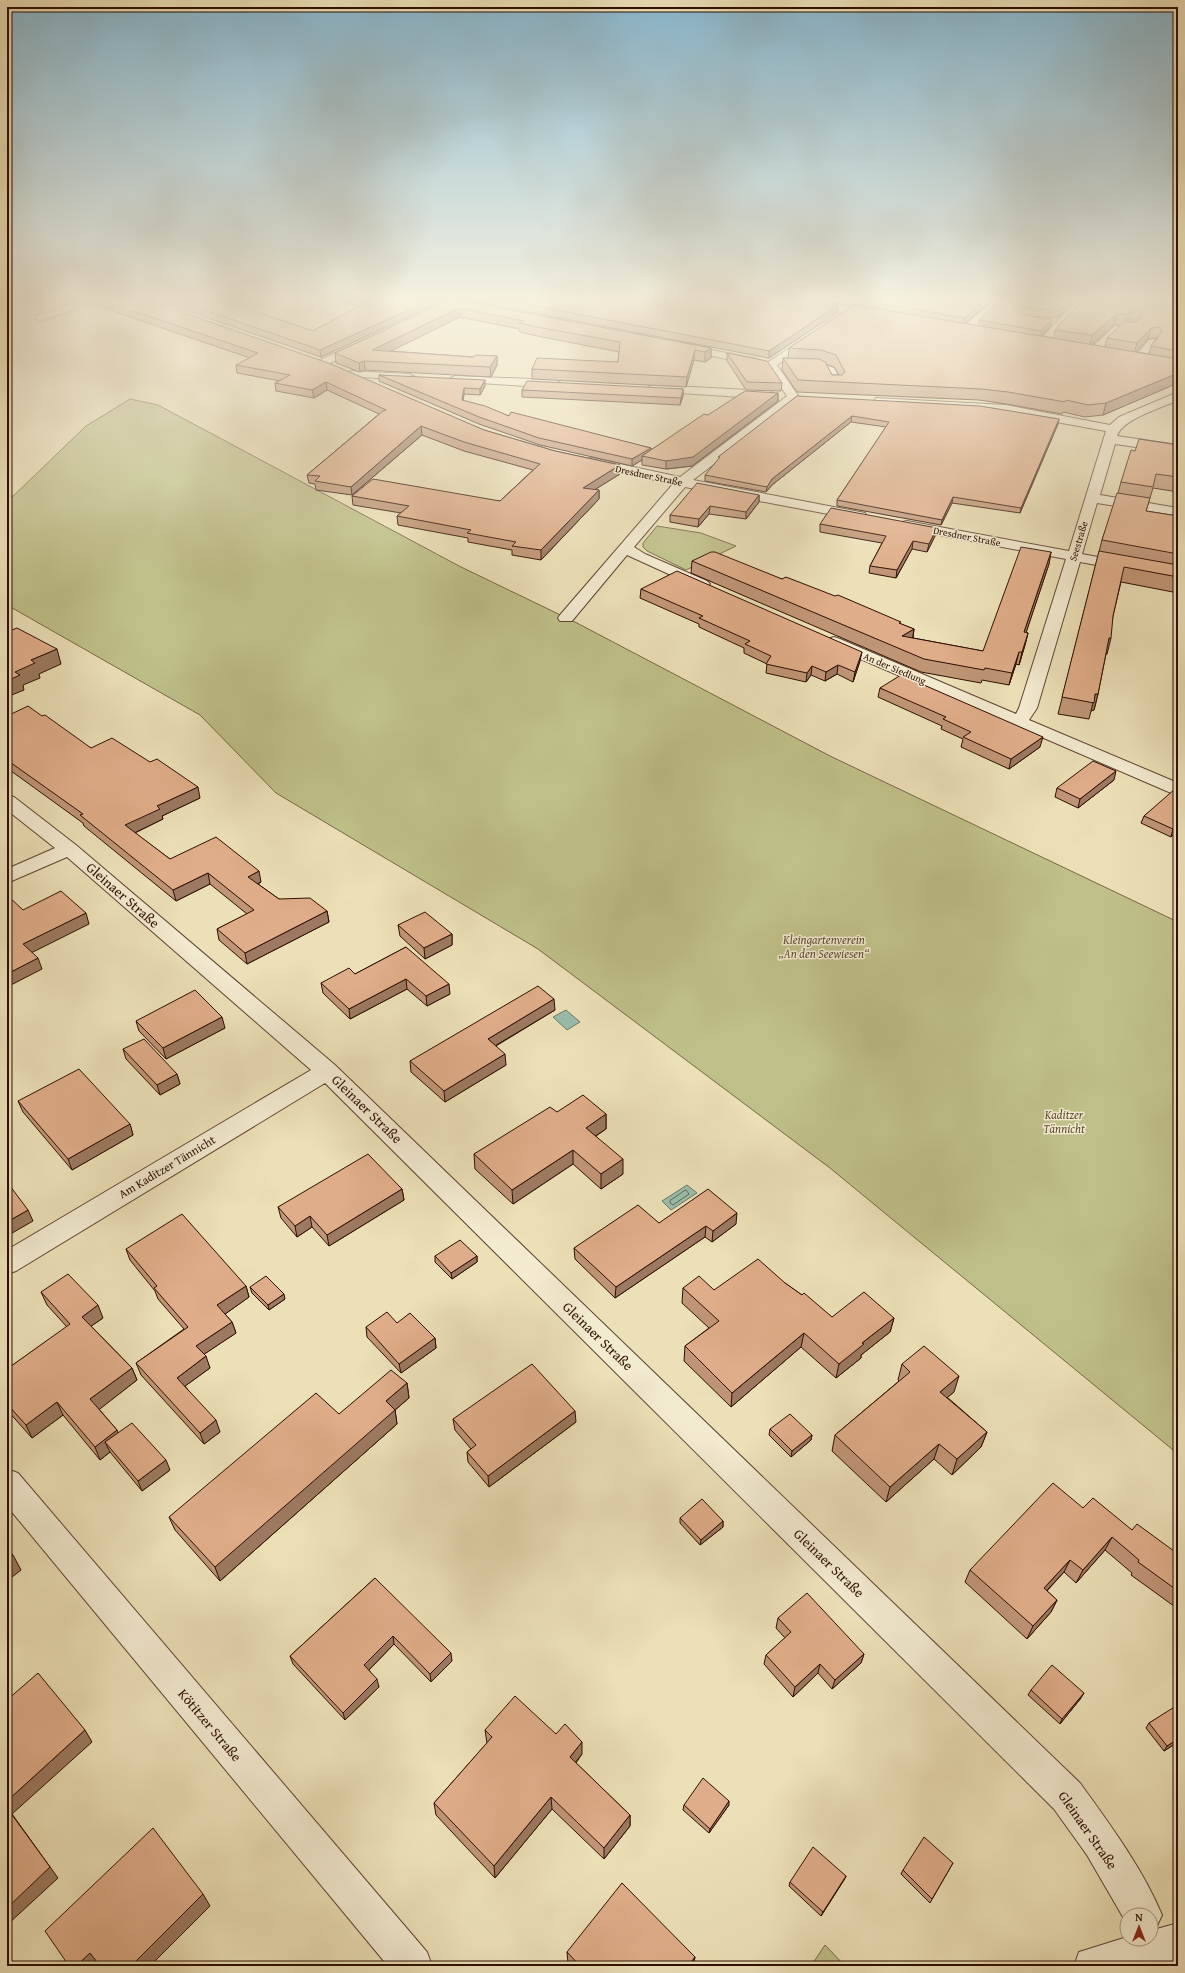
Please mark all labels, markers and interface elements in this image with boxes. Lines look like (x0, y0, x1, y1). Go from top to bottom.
street label: Dresdner Straße (614, 461, 684, 490)
street label: Seestraße (1065, 519, 1092, 563)
street label: Dresdner Straße (932, 523, 1002, 550)
street label: An der Siedlung (861, 649, 928, 688)
street label: Gleinaer Straße (82, 857, 164, 933)
park label: Kleingartenverein „An den Seewiesen“ (779, 931, 869, 962)
street label: Gleinaer Straße (327, 1070, 407, 1148)
park label: Kaditzer Tännicht (1043, 1106, 1085, 1137)
street label: Am Kaditzer Tännicht (115, 1130, 219, 1202)
street label: Gleinaer Straße (558, 1297, 638, 1375)
street label: Gleinaer Straße (789, 1524, 869, 1602)
street label: Kötitzer Straße (174, 1684, 247, 1766)
street label: Gleinaer Straße (1054, 1787, 1123, 1874)
north arrow (1119, 1907, 1159, 1947)
text: N (1135, 1909, 1143, 1925)

